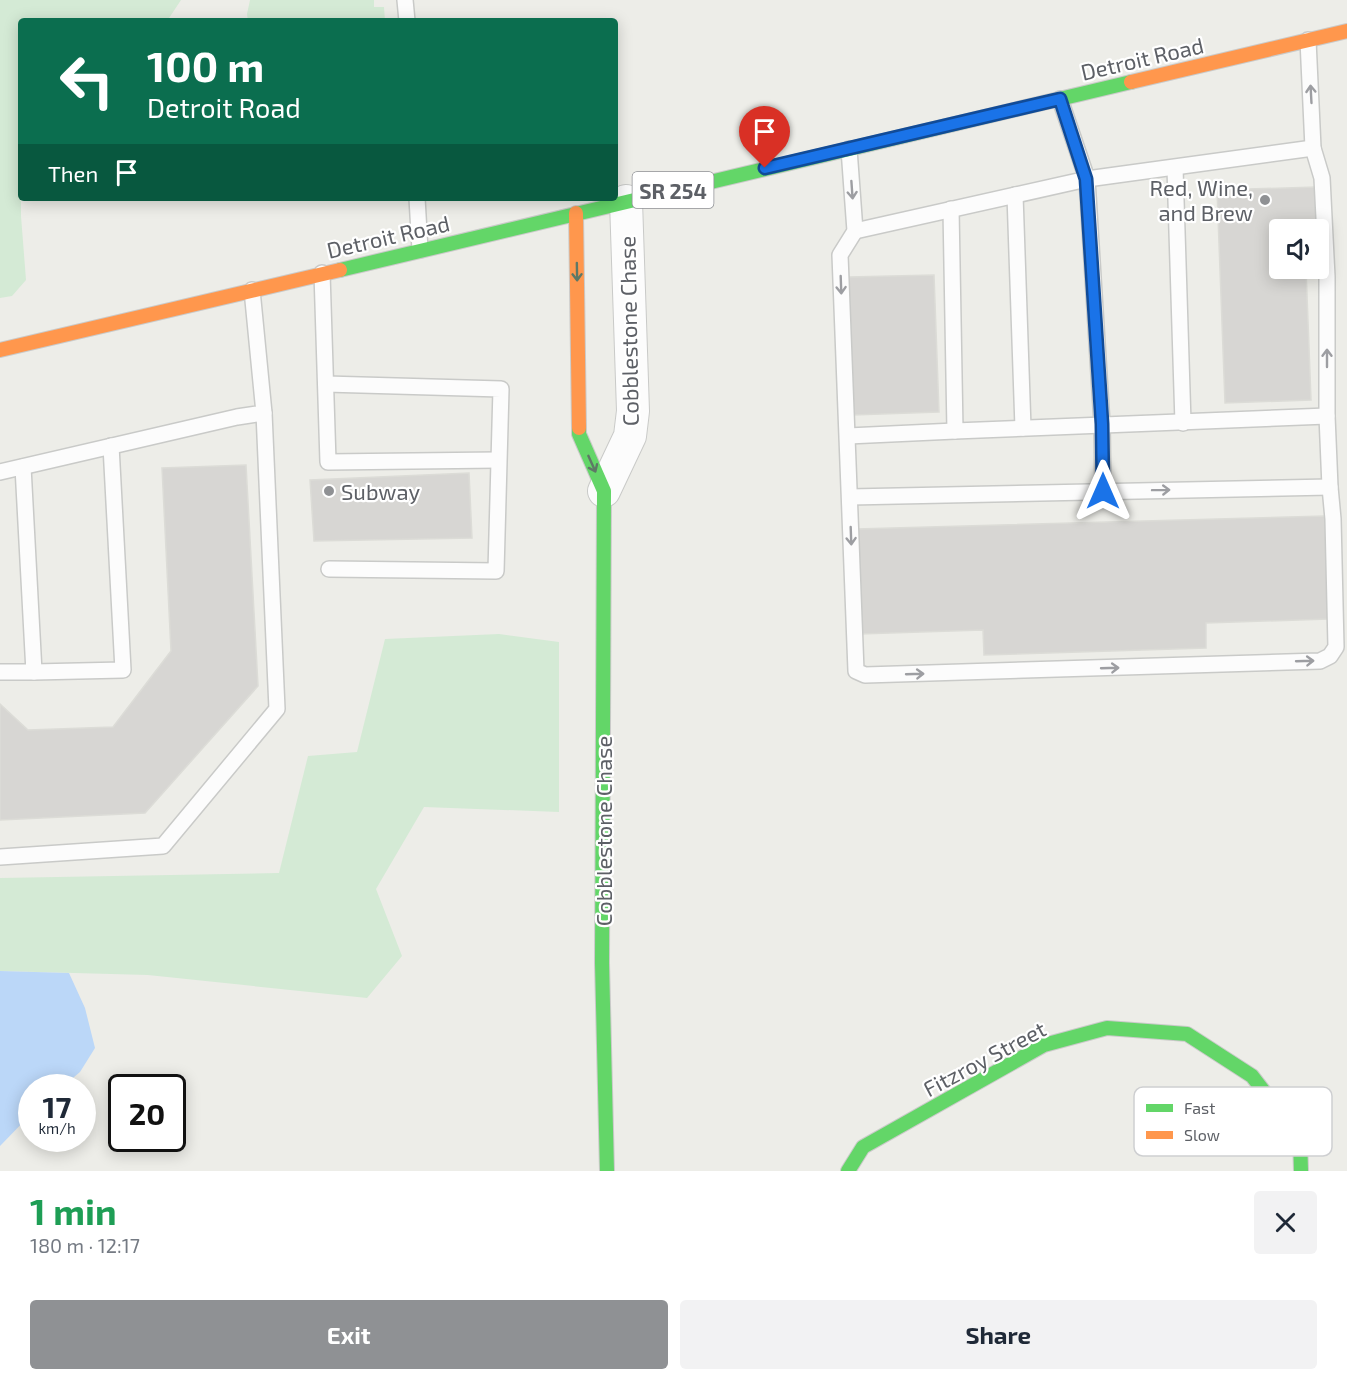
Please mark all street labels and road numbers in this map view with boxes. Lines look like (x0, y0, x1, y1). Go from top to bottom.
street label: Detroit Road (1078, 31, 1206, 85)
road number: SR 254 (632, 172, 714, 208)
street label: Detroit Road (324, 209, 452, 263)
street label: Cobblestone Chase (613, 236, 643, 426)
street label: Cobblestone Chase (590, 736, 616, 926)
street label: Fitzroy Street (918, 1015, 1050, 1101)

